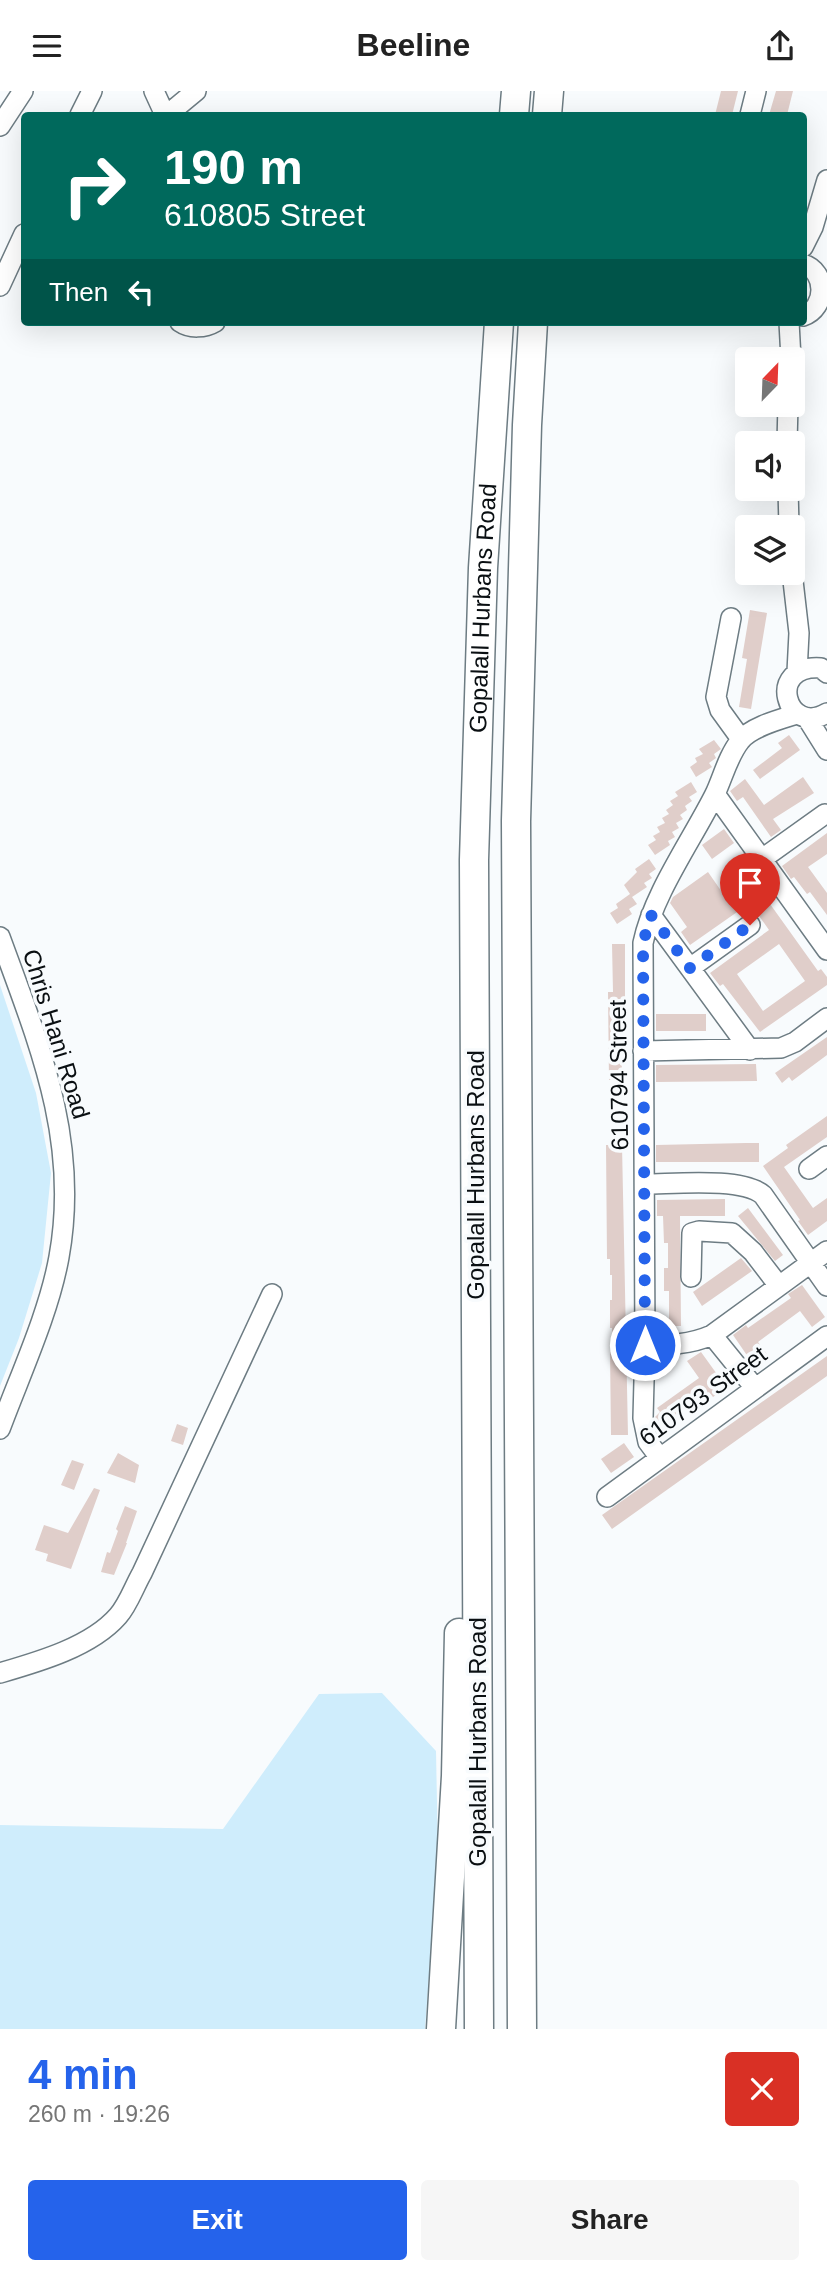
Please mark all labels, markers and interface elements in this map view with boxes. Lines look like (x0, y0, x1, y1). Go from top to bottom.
icon: menu (28, 27, 66, 65)
text: Beeline (357, 27, 470, 63)
icon: share (761, 27, 799, 65)
icon: right (49, 140, 140, 231)
text: 190 m (164, 140, 303, 194)
text: 610805 Street (164, 197, 365, 233)
icon: left (122, 273, 160, 311)
text: Then (49, 277, 108, 307)
north arrow (735, 347, 805, 417)
map controls (735, 347, 805, 585)
button: sound (735, 431, 805, 501)
street label: Gopalall Hurbans Road (464, 483, 501, 733)
button: layers (735, 515, 805, 585)
pin (720, 853, 780, 925)
icon: arrive (731, 864, 769, 902)
street label: Chris Hani Road (18, 946, 95, 1122)
street label: 610794 Street (604, 999, 633, 1151)
street label: Gopalall Hurbans Road (462, 1050, 489, 1300)
position arrow (608, 1308, 682, 1382)
street label: 610793 Street (634, 1340, 772, 1451)
street label: Gopalall Hurbans Road (464, 1617, 491, 1867)
text: 4 min (28, 2051, 138, 2098)
button: close (725, 2052, 799, 2126)
text: 260 m · 19:26 (28, 2101, 170, 2127)
button: Exit (28, 2180, 407, 2260)
button: Share (421, 2180, 799, 2260)

